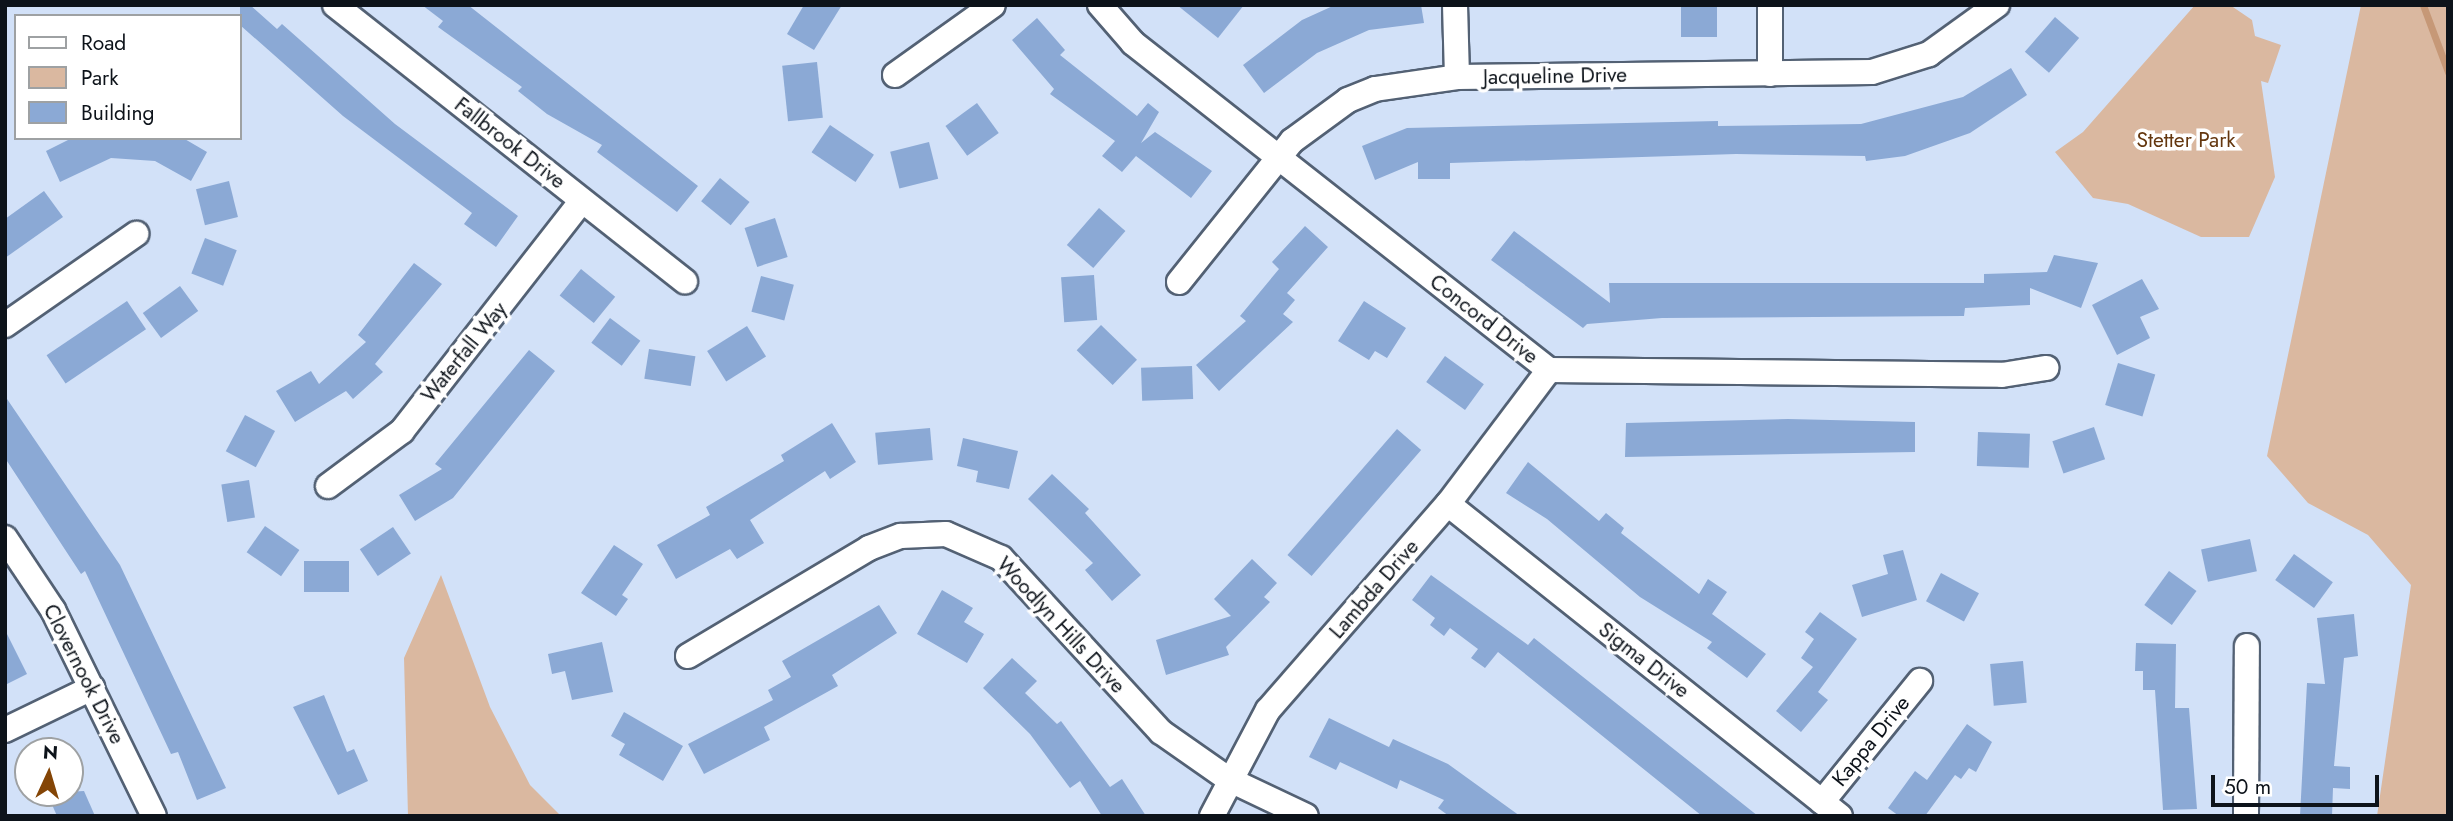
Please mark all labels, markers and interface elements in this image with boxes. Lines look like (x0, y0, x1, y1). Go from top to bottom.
legend (14, 14, 242, 140)
text: Road (81, 28, 126, 58)
street label: Jacqueline Drive (1483, 62, 1627, 90)
text: Park (81, 63, 118, 93)
street label: Fallbrook Drive (450, 92, 570, 194)
text: Building (81, 98, 154, 128)
park label: Stetter Park (2136, 127, 2236, 153)
street label: Concord Drive (1425, 269, 1543, 369)
street label: Waterfall Way (416, 297, 512, 407)
street label: Lambda Drive (1324, 534, 1424, 644)
street label: Woodlyn Hills Drive (991, 552, 1131, 698)
street label: Clovernook Drive (38, 600, 130, 748)
street label: Sigma Drive (1594, 617, 1694, 703)
street label: Kappa Drive (1827, 691, 1915, 791)
north arrow (14, 737, 84, 807)
text: N (42, 739, 59, 767)
scale bar (2215, 762, 2383, 806)
text: 50 m (2224, 772, 2271, 802)

